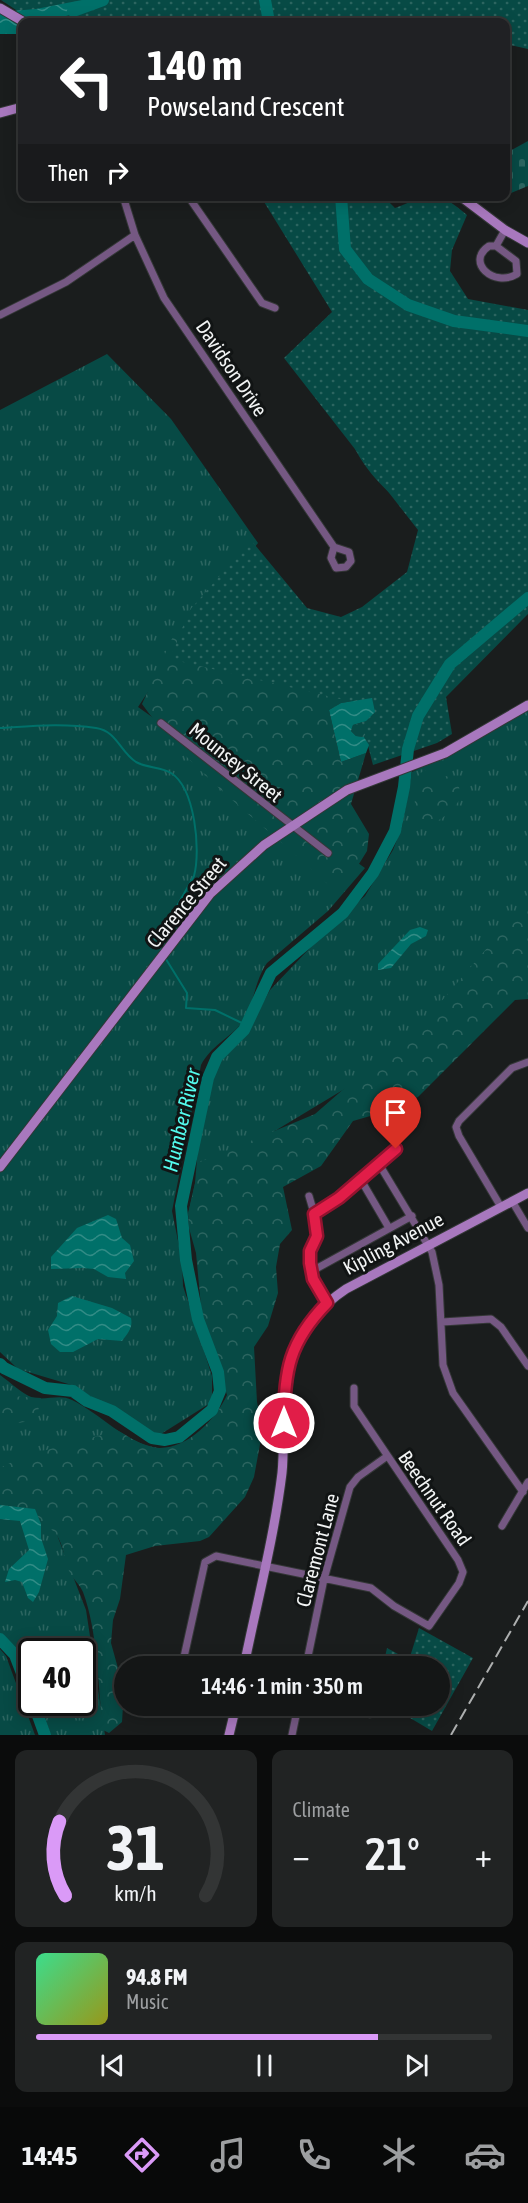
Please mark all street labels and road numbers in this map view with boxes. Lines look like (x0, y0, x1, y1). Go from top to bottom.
street label: Davidson Drive (192, 316, 272, 420)
street label: Mounsey Street (185, 718, 287, 807)
street label: Clarence Street (141, 852, 231, 952)
street label: Kipling Avenue (339, 1207, 447, 1279)
street label: Beechnut Road (394, 1446, 476, 1550)
street label: Claremont Lane (291, 1491, 343, 1609)

